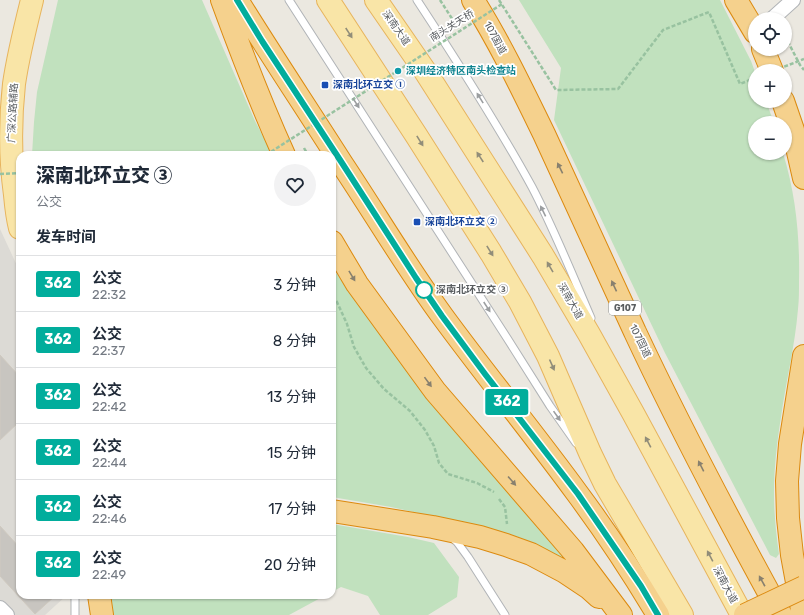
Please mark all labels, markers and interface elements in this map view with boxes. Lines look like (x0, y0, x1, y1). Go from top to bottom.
street label: 深南大道 (380, 8, 412, 48)
street label: 南头关天桥 (428, 8, 476, 44)
map controls (748, 12, 792, 160)
button: locate (748, 12, 792, 56)
street label: 107国道 (481, 19, 509, 57)
one-way arrow (345, 28, 353, 38)
place label: 深圳经济特区南头检查站 (406, 64, 516, 77)
button: + (748, 64, 792, 108)
marker: 深圳经济特区南头检查站 (393, 66, 403, 76)
place label: 深南北环立交 ① (333, 79, 405, 91)
marker: 深南北环立交 ① (320, 80, 330, 90)
street label: 广深公路辅路 (5, 83, 21, 143)
one-way arrow (476, 92, 483, 104)
one-way arrow (352, 98, 360, 109)
button: − (748, 116, 792, 160)
one-way arrow (417, 135, 424, 147)
one-way arrow (477, 152, 484, 163)
one-way arrow (557, 162, 563, 173)
text: 深南北环立交 ③ (36, 164, 173, 187)
button: heart (274, 164, 316, 206)
text: 公交 (36, 194, 62, 209)
one-way arrow (540, 205, 546, 217)
place label: 深南北环立交 ② (425, 216, 497, 228)
marker: 深南北环立交 ② (412, 217, 422, 227)
text: 发车时间 (36, 228, 96, 246)
one-way arrow (486, 246, 494, 256)
one-way arrow (546, 261, 553, 273)
text: 公交 (92, 269, 122, 287)
one-way arrow (349, 270, 356, 282)
text: 362 (44, 275, 72, 292)
text: 3 分钟 (273, 276, 316, 294)
one-way arrow (611, 280, 617, 291)
marker: 深南北环立交 ③ (415, 281, 433, 299)
street label: 深南大道 (555, 281, 585, 321)
place label: 深南北环立交 ③ (436, 284, 508, 296)
text: 22:32 (92, 287, 126, 302)
road number: G107 (609, 301, 641, 315)
one-way arrow (483, 302, 491, 312)
street label: 107国道 (627, 322, 653, 360)
text: 公交 (92, 325, 122, 343)
text: 362 (44, 331, 72, 348)
text: 8 分钟 (273, 332, 316, 350)
text: 22:37 (92, 343, 125, 358)
one-way arrow (549, 359, 556, 371)
one-way arrow (423, 376, 432, 387)
text: 公交 (92, 381, 122, 399)
text: 362 (44, 387, 72, 404)
text: 13 分钟 (267, 388, 316, 406)
line badge: 362 (484, 389, 530, 415)
text: 362 (493, 393, 521, 410)
text: 22:42 (92, 399, 126, 414)
one-way arrow (553, 411, 561, 422)
one-way arrow (645, 436, 651, 447)
text: 公交 (92, 437, 122, 455)
text: 362 (44, 443, 72, 460)
text: 15 分钟 (267, 444, 316, 462)
text: 22:44 (92, 455, 127, 470)
one-way arrow (698, 460, 704, 472)
one-way arrow (507, 475, 516, 486)
text: 公交 (92, 493, 122, 511)
text: 362 (44, 499, 72, 516)
text: 17 分钟 (268, 500, 316, 518)
text: 22:46 (92, 511, 127, 526)
text: 公交 (92, 549, 122, 567)
one-way arrow (706, 550, 713, 562)
text: 362 (44, 555, 72, 572)
text: 20 分钟 (264, 556, 316, 574)
street label: 深南大道 (710, 565, 740, 605)
text: 22:49 (92, 567, 126, 582)
one-way arrow (759, 575, 765, 587)

